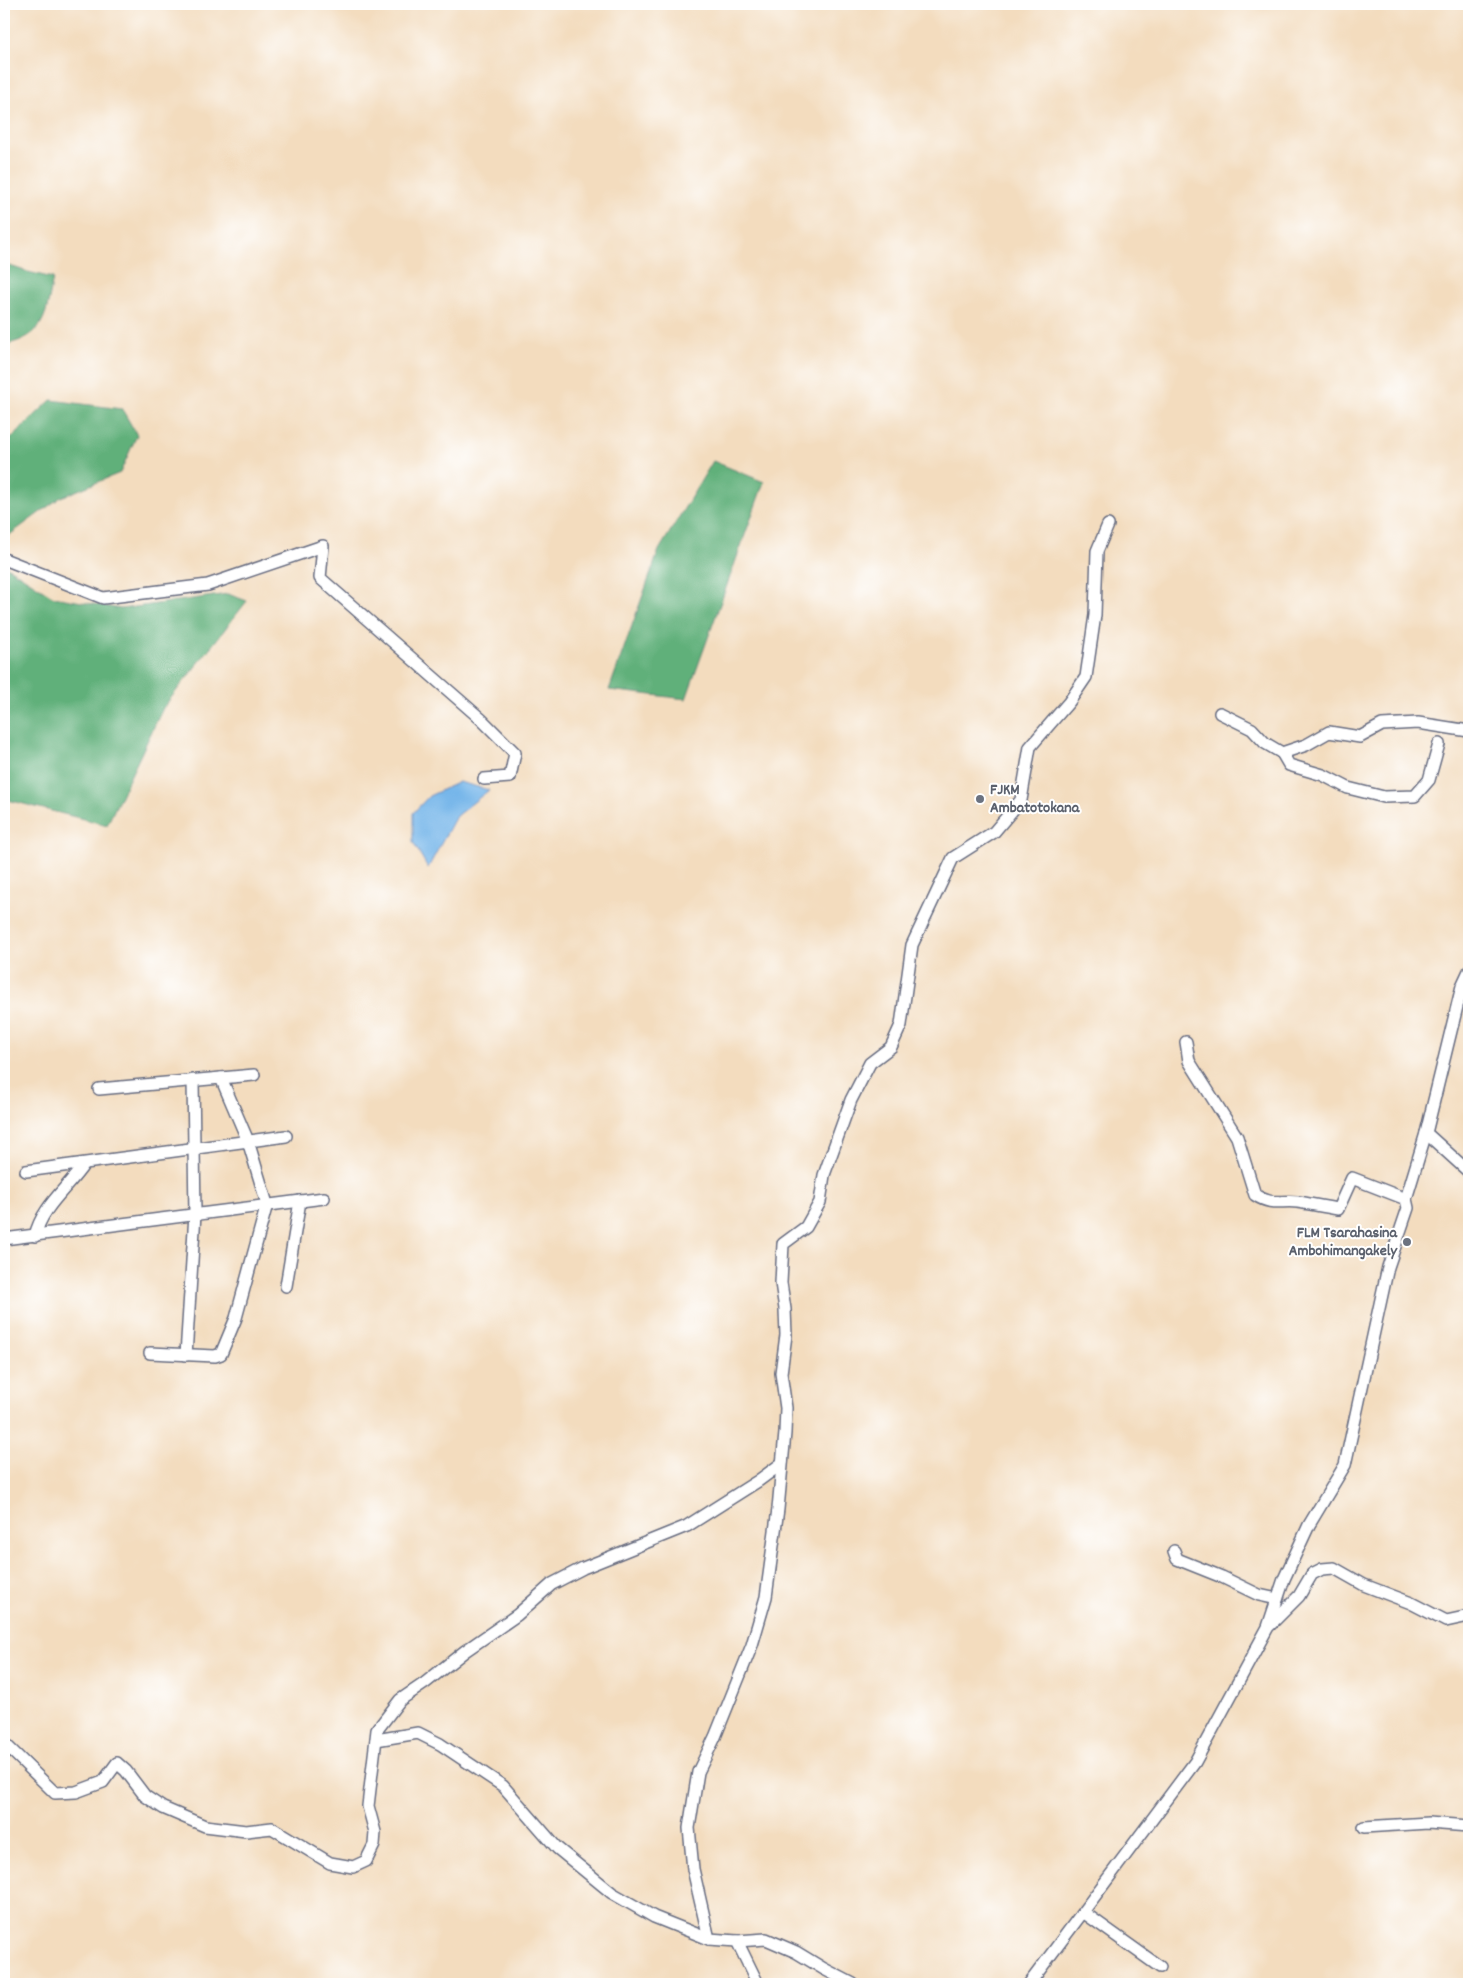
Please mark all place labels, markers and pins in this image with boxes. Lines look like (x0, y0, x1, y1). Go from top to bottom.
place label: FJKM Ambatotokana (990, 779, 1081, 820)
marker: FJKM Ambatotokana (974, 793, 986, 805)
place label: FLM Tsarahasina Ambohimangakely (1289, 1222, 1399, 1263)
marker: FLM Tsarahasina Ambohimangakely (1401, 1236, 1413, 1248)

